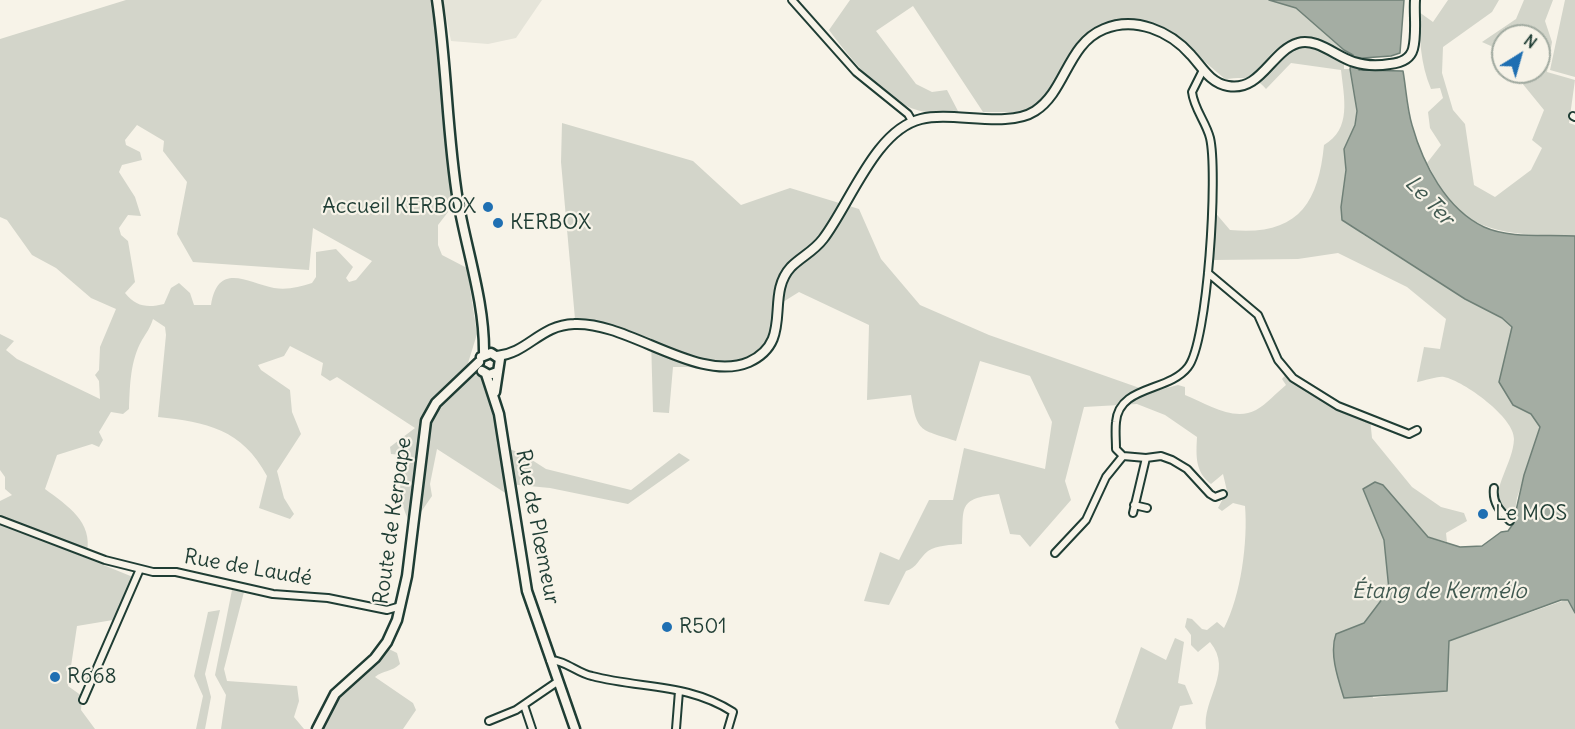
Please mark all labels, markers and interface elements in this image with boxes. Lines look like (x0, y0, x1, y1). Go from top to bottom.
north arrow (1491, 24, 1551, 84)
text: N (1520, 30, 1541, 53)
water label: Le Ter (1399, 171, 1459, 231)
place label: Accueil KERBOX (322, 194, 476, 220)
marker: Accueil KERBOX (481, 200, 495, 214)
place label: KERBOX (510, 210, 591, 236)
marker: KERBOX (491, 216, 505, 230)
street label: Route de Kerpape (369, 436, 417, 606)
street label: Rue de Plœmeur (510, 447, 564, 607)
place label: Le MOS (1495, 501, 1567, 527)
marker: Le MOS (1476, 507, 1490, 521)
street label: Rue de Laudé (182, 544, 314, 592)
water label: Étang de Kermélo (1351, 579, 1527, 605)
place label: R501 (679, 614, 727, 640)
marker: R501 (660, 620, 674, 634)
place label: R668 (67, 664, 117, 690)
marker: R668 (48, 670, 62, 684)

